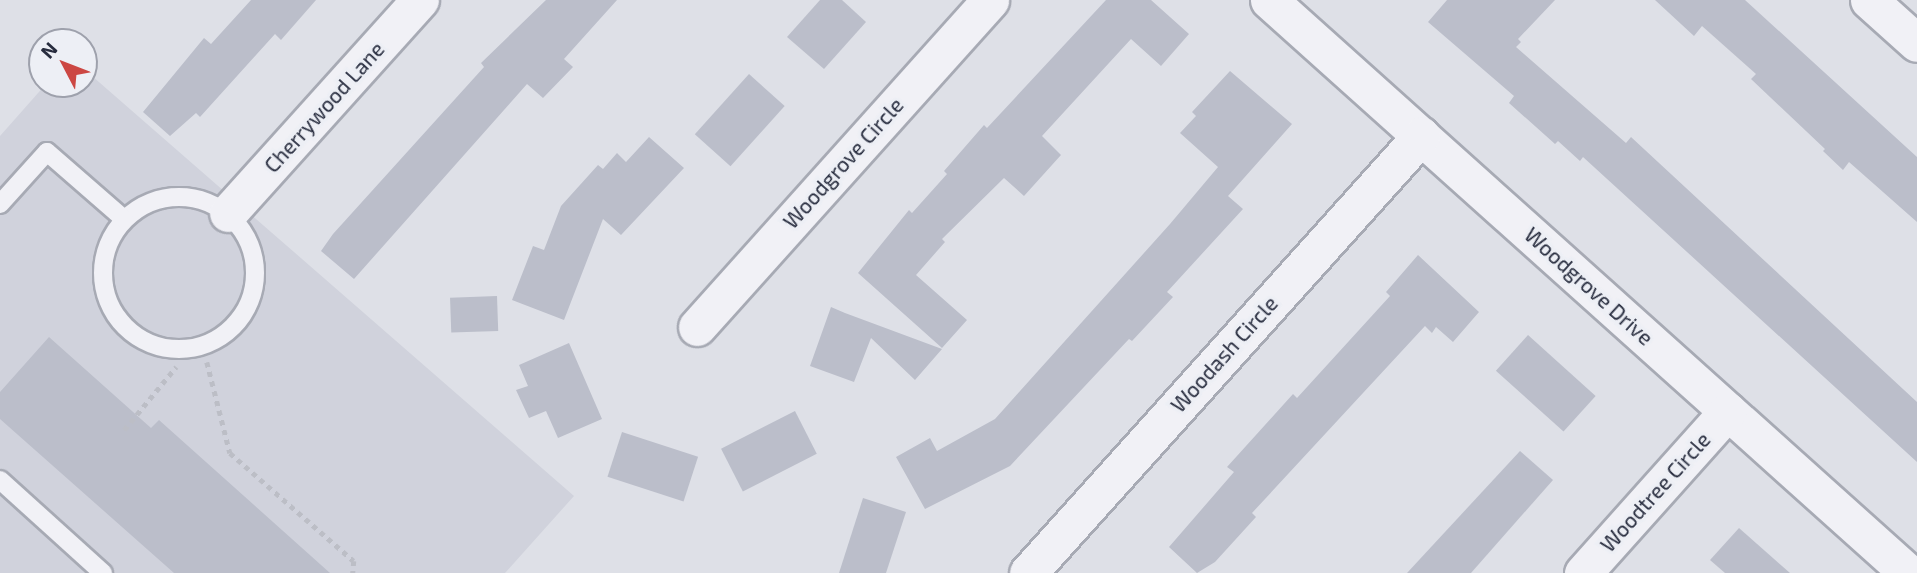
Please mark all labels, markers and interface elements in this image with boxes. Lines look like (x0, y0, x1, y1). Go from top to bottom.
north arrow (28, 28, 98, 98)
text: N (35, 37, 62, 63)
street label: Cherrywood Lane (259, 37, 389, 177)
street label: Woodgrove Circle (778, 92, 908, 234)
street label: Woodgrove Drive (1520, 222, 1658, 350)
street label: Woodash Circle (1165, 291, 1283, 417)
street label: Woodtree Circle (1595, 427, 1715, 557)

